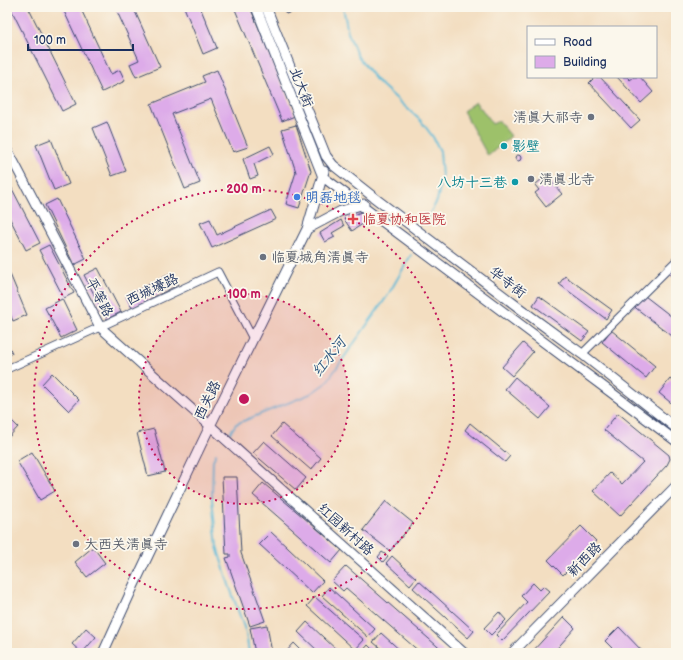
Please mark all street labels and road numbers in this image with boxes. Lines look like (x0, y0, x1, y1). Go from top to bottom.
street label: 北大街 (286, 65, 317, 110)
street label: 华寺街 (486, 263, 530, 302)
street label: 西城壕路 (123, 270, 181, 309)
street label: 平等路 (82, 275, 117, 320)
street label: 西关路 (191, 378, 224, 423)
street label: 红园新村路 (314, 500, 377, 559)
street label: 新西路 (564, 538, 605, 580)

